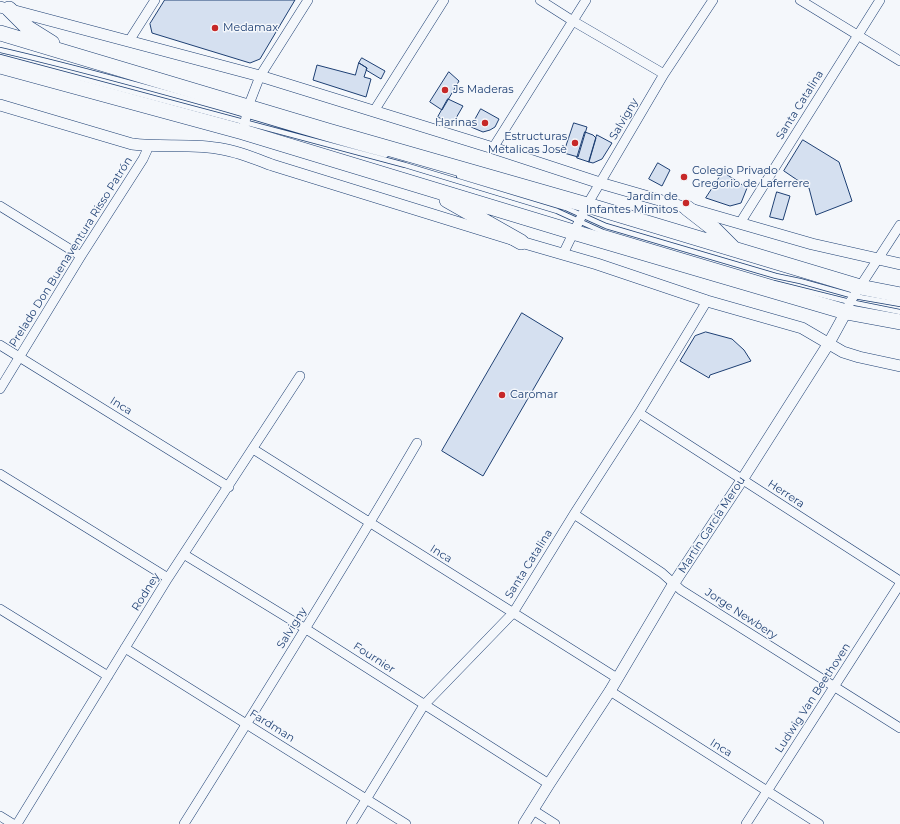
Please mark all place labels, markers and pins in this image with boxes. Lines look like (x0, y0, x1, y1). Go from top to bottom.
place label: Medamax (223, 21, 278, 35)
marker: Medamax (210, 23, 220, 33)
place label: Js Maderas (453, 83, 514, 97)
marker: Js Maderas (440, 85, 450, 95)
place label: Harinas (435, 116, 477, 130)
marker: Harinas (480, 118, 490, 128)
place label: Estructuras Metalicas Josè (488, 130, 567, 156)
marker: Estructuras Metalicas Josè (570, 138, 580, 148)
place label: Colegio Privado Gregorio de Laferrere (692, 164, 809, 190)
marker: Colegio Privado Gregorio de Laferrere (679, 172, 689, 182)
place label: Jardín de Infantes Mimitos (586, 190, 678, 216)
marker: Jardín de Infantes Mimitos (681, 198, 691, 208)
place label: Caromar (510, 388, 558, 402)
marker: Caromar (497, 390, 507, 400)

